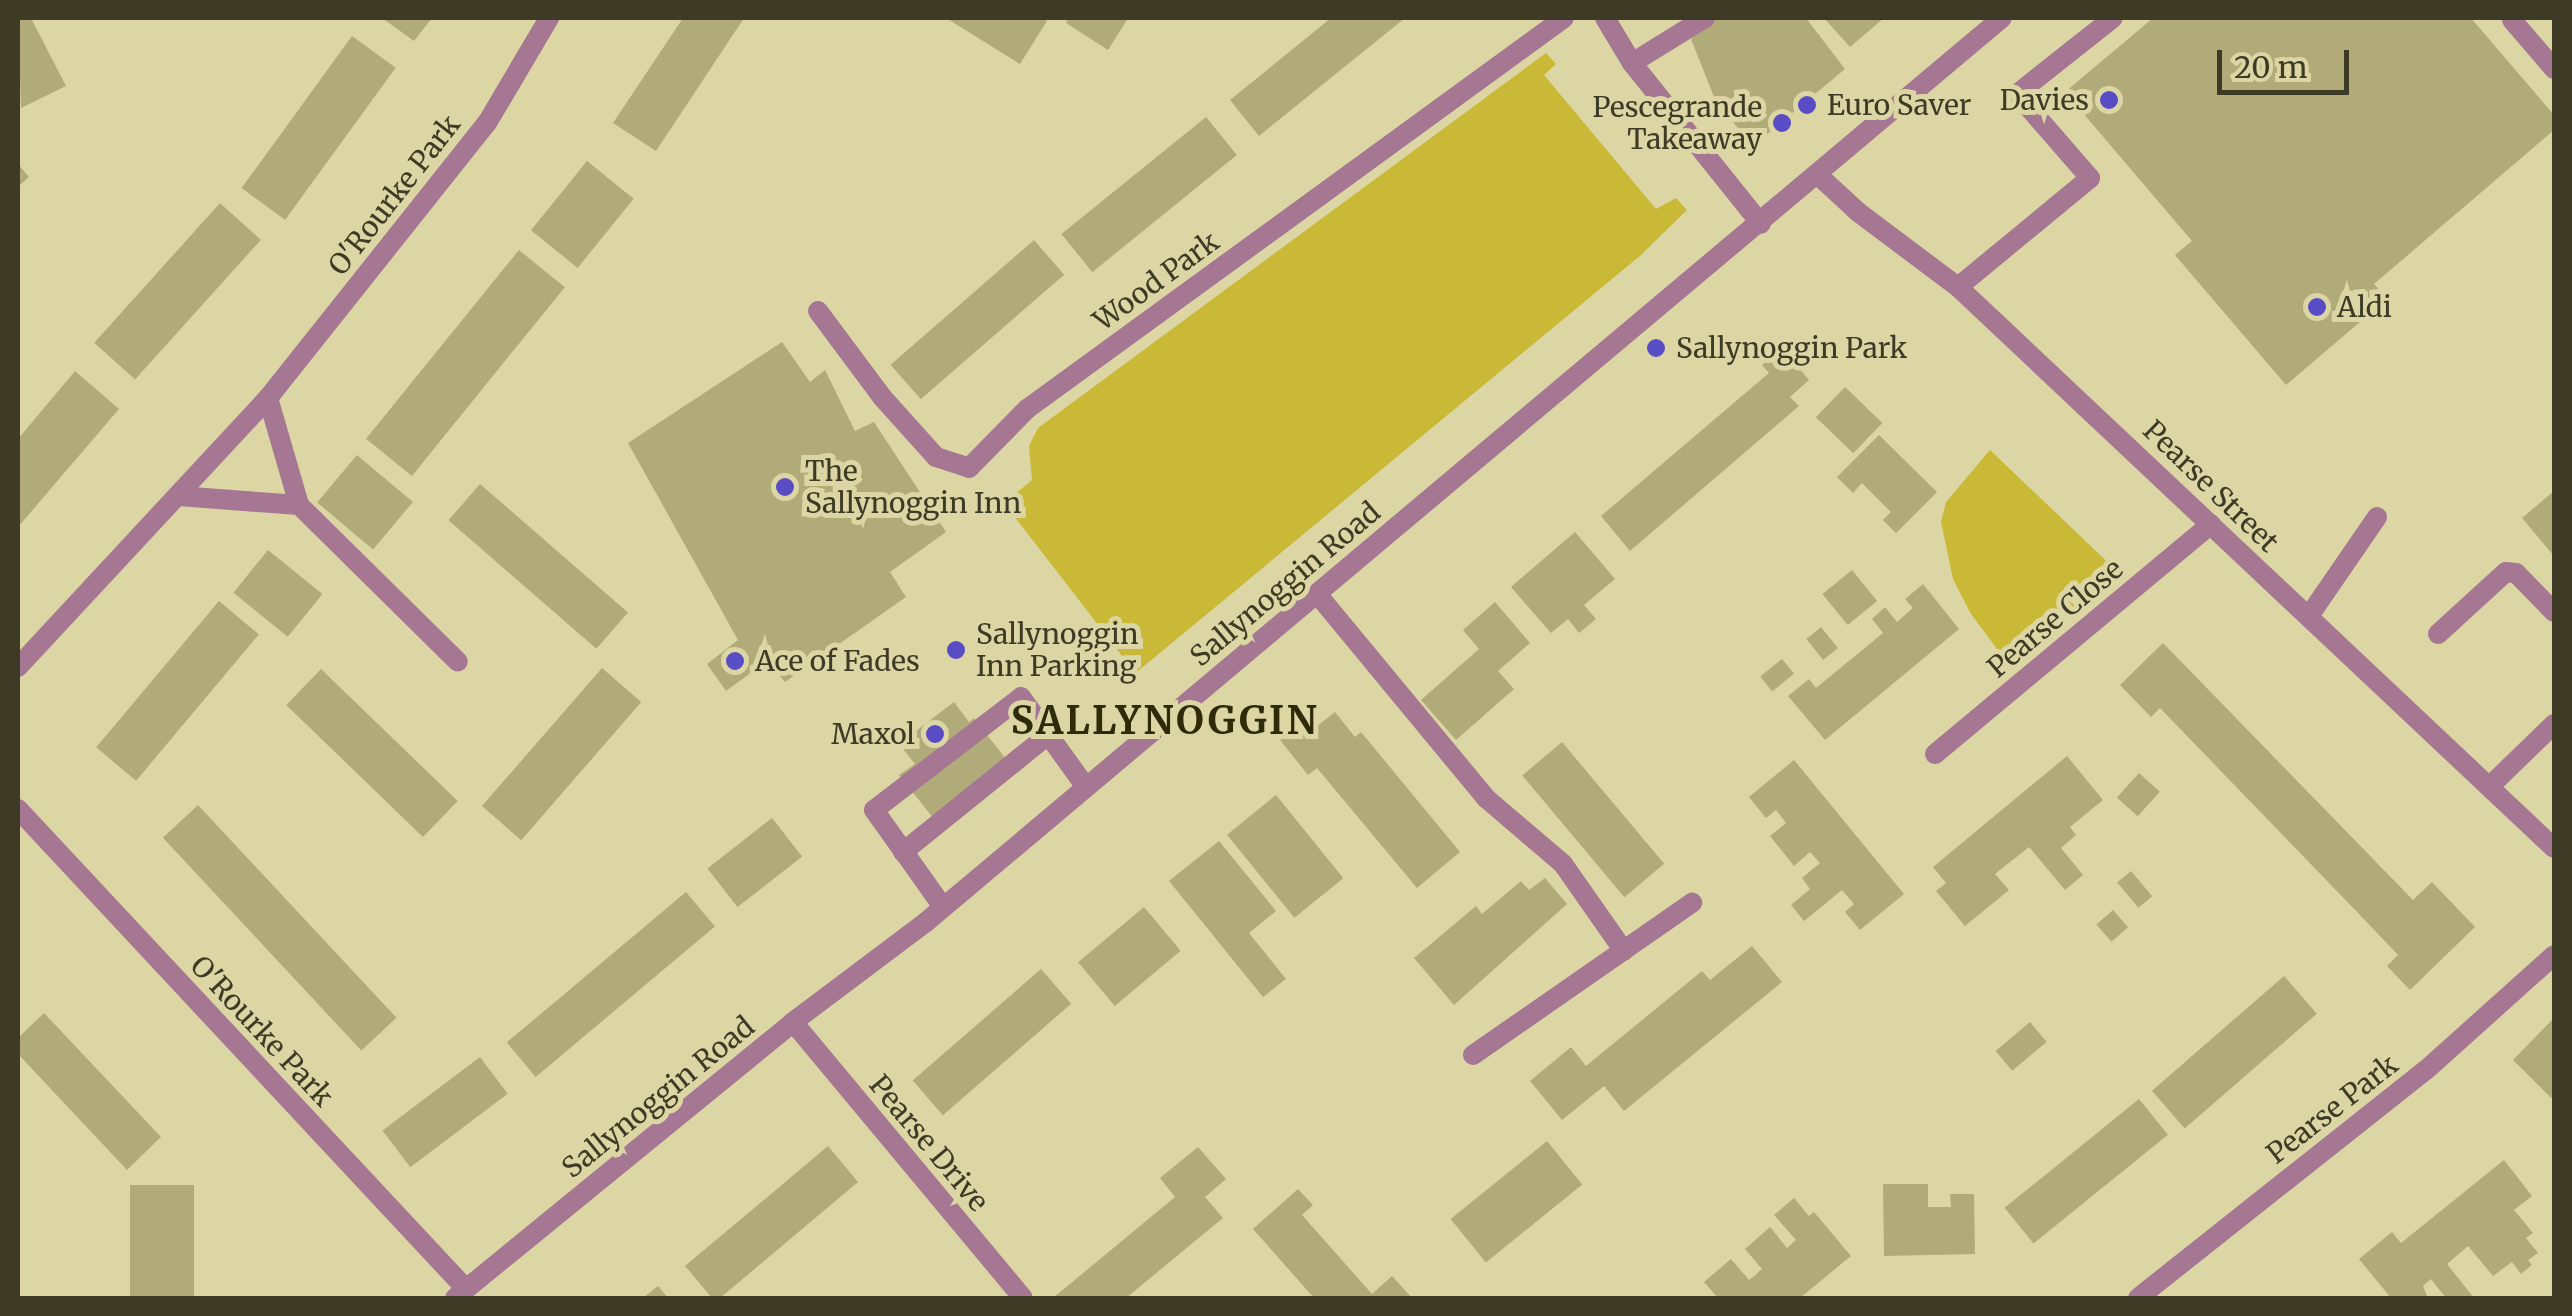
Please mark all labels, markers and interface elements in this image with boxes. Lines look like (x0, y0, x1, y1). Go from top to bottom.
scale bar (2222, 30, 2354, 92)
text: 20 m (2234, 48, 2307, 86)
place label: Davies (2000, 83, 2089, 117)
place label: Euro Saver (1827, 88, 1971, 122)
marker: Davies (2098, 89, 2120, 111)
place label: Pescegrande Takeaway (1592, 90, 1762, 156)
marker: Euro Saver (1796, 94, 1818, 116)
street label: O'Rourke Park (321, 108, 467, 282)
marker: Pescegrande Takeaway (1771, 112, 1793, 134)
street label: Wood Park (1087, 224, 1225, 338)
place label: Aldi (2337, 290, 2392, 324)
marker: Aldi (2306, 296, 2328, 318)
place label: Sallynoggin Park (1676, 331, 1907, 365)
marker: Sallynoggin Park (1645, 337, 1667, 359)
street label: Pearse Street (2137, 413, 2285, 559)
place label: The Sallynoggin Inn (805, 454, 1021, 520)
marker: The Sallynoggin Inn (774, 476, 796, 498)
street label: Sallynoggin Road (1183, 495, 1387, 673)
street label: Pearse Close (1981, 552, 2129, 684)
place label: Sallynoggin Inn Parking (976, 617, 1138, 683)
marker: Sallynoggin Inn Parking (945, 639, 967, 661)
place label: Ace of Fades (755, 644, 920, 678)
marker: Ace of Fades (724, 650, 746, 672)
district label: SALLYNOGGIN (1011, 698, 1319, 744)
place label: Maxol (831, 717, 915, 751)
marker: Maxol (924, 723, 946, 745)
street label: O'Rourke Park (184, 949, 340, 1113)
street label: Sallynoggin Road (555, 1009, 761, 1185)
street label: Pearse Park (2260, 1048, 2404, 1170)
street label: Pearse Drive (862, 1068, 996, 1218)

